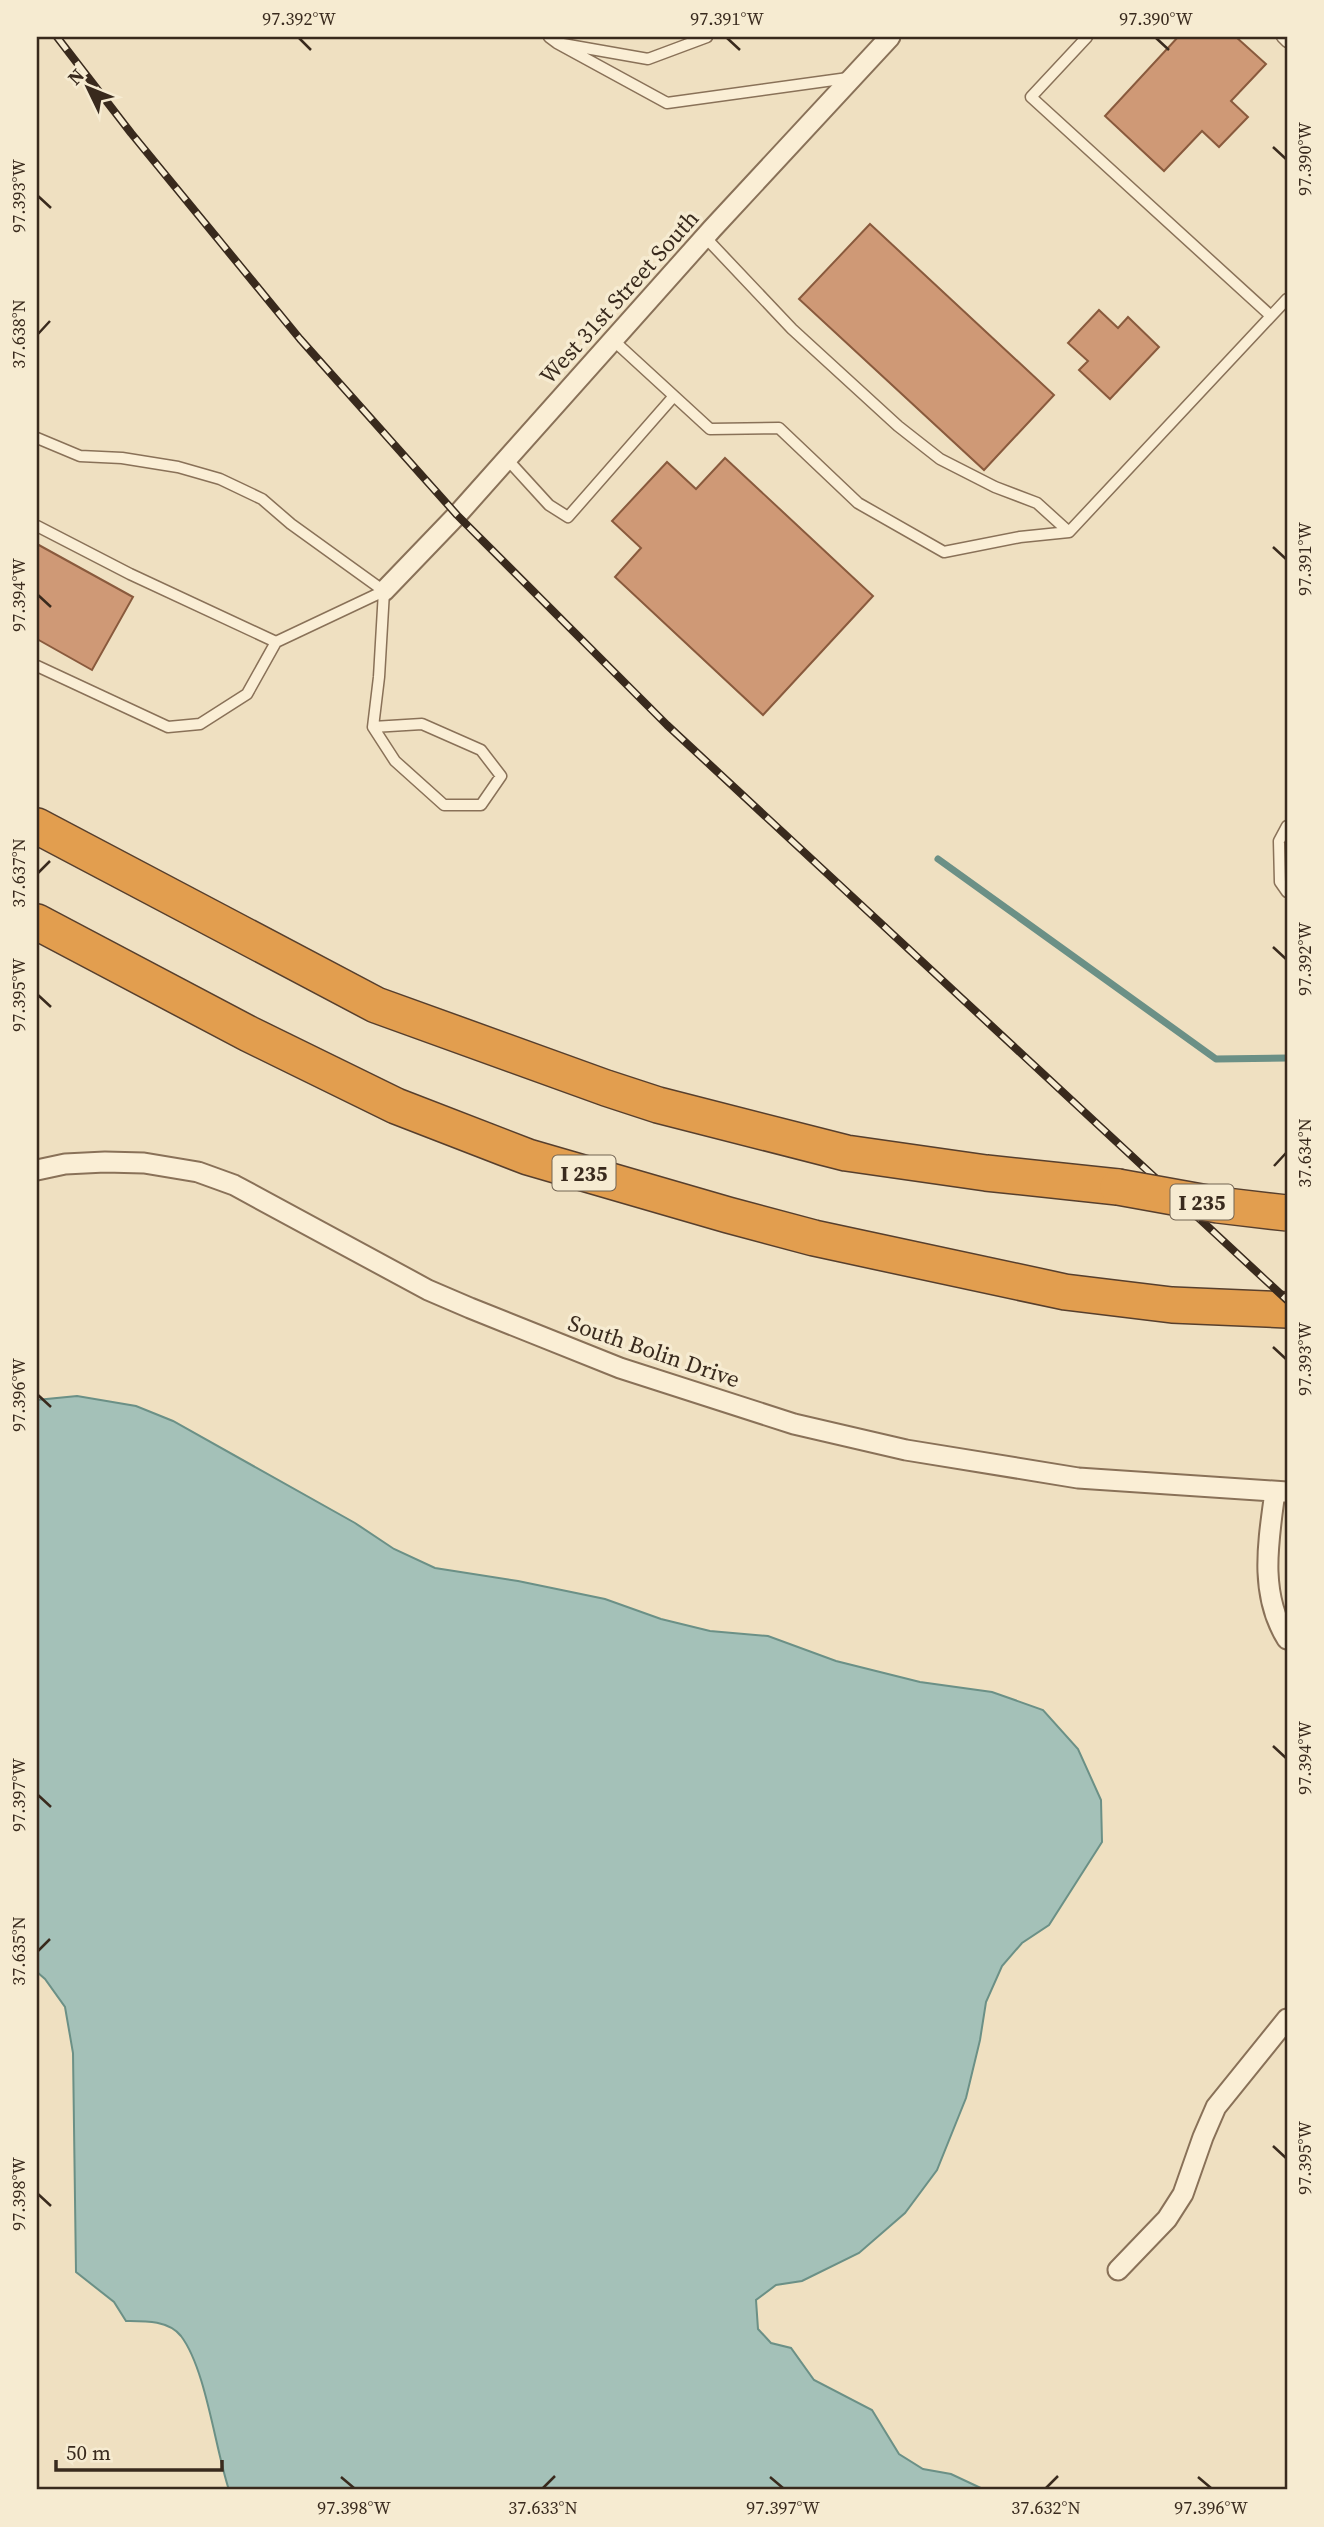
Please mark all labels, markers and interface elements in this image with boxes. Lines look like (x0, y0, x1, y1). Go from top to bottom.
text: 97.392°W (262, 6, 336, 31)
text: 97.391°W (690, 6, 764, 31)
text: 97.390°W (1119, 6, 1193, 31)
north arrow (52, 52, 122, 122)
text: N (61, 62, 90, 90)
text: 97.390°W (1292, 122, 1317, 196)
text: 97.393°W (6, 159, 31, 233)
street label: West 31st Street South (532, 203, 706, 391)
text: 37.638°N (6, 299, 31, 369)
text: 97.391°W (1292, 522, 1317, 596)
text: 97.394°W (6, 558, 31, 632)
text: 37.637°N (6, 838, 31, 908)
text: 97.392°W (1292, 922, 1317, 996)
text: 97.395°W (6, 958, 31, 1032)
text: 37.634°N (1292, 1118, 1317, 1188)
road number: I 235 (552, 1156, 616, 1190)
road number: I 235 (1170, 1184, 1234, 1220)
street label: South Bolin Drive (564, 1307, 744, 1395)
text: 97.393°W (1292, 1322, 1317, 1396)
text: 97.396°W (6, 1358, 31, 1432)
text: 97.394°W (1292, 1721, 1317, 1795)
text: 97.397°W (6, 1758, 31, 1832)
text: 37.635°N (6, 1916, 31, 1986)
text: 97.395°W (1292, 2121, 1317, 2195)
text: 97.398°W (6, 2157, 31, 2231)
scale bar (56, 2429, 222, 2473)
text: 50 m (66, 2438, 111, 2467)
text: 97.398°W (317, 2495, 391, 2520)
text: 37.633°N (508, 2495, 578, 2520)
text: 97.397°W (746, 2495, 820, 2520)
text: 37.632°N (1011, 2495, 1081, 2520)
text: 97.396°W (1174, 2495, 1248, 2520)

